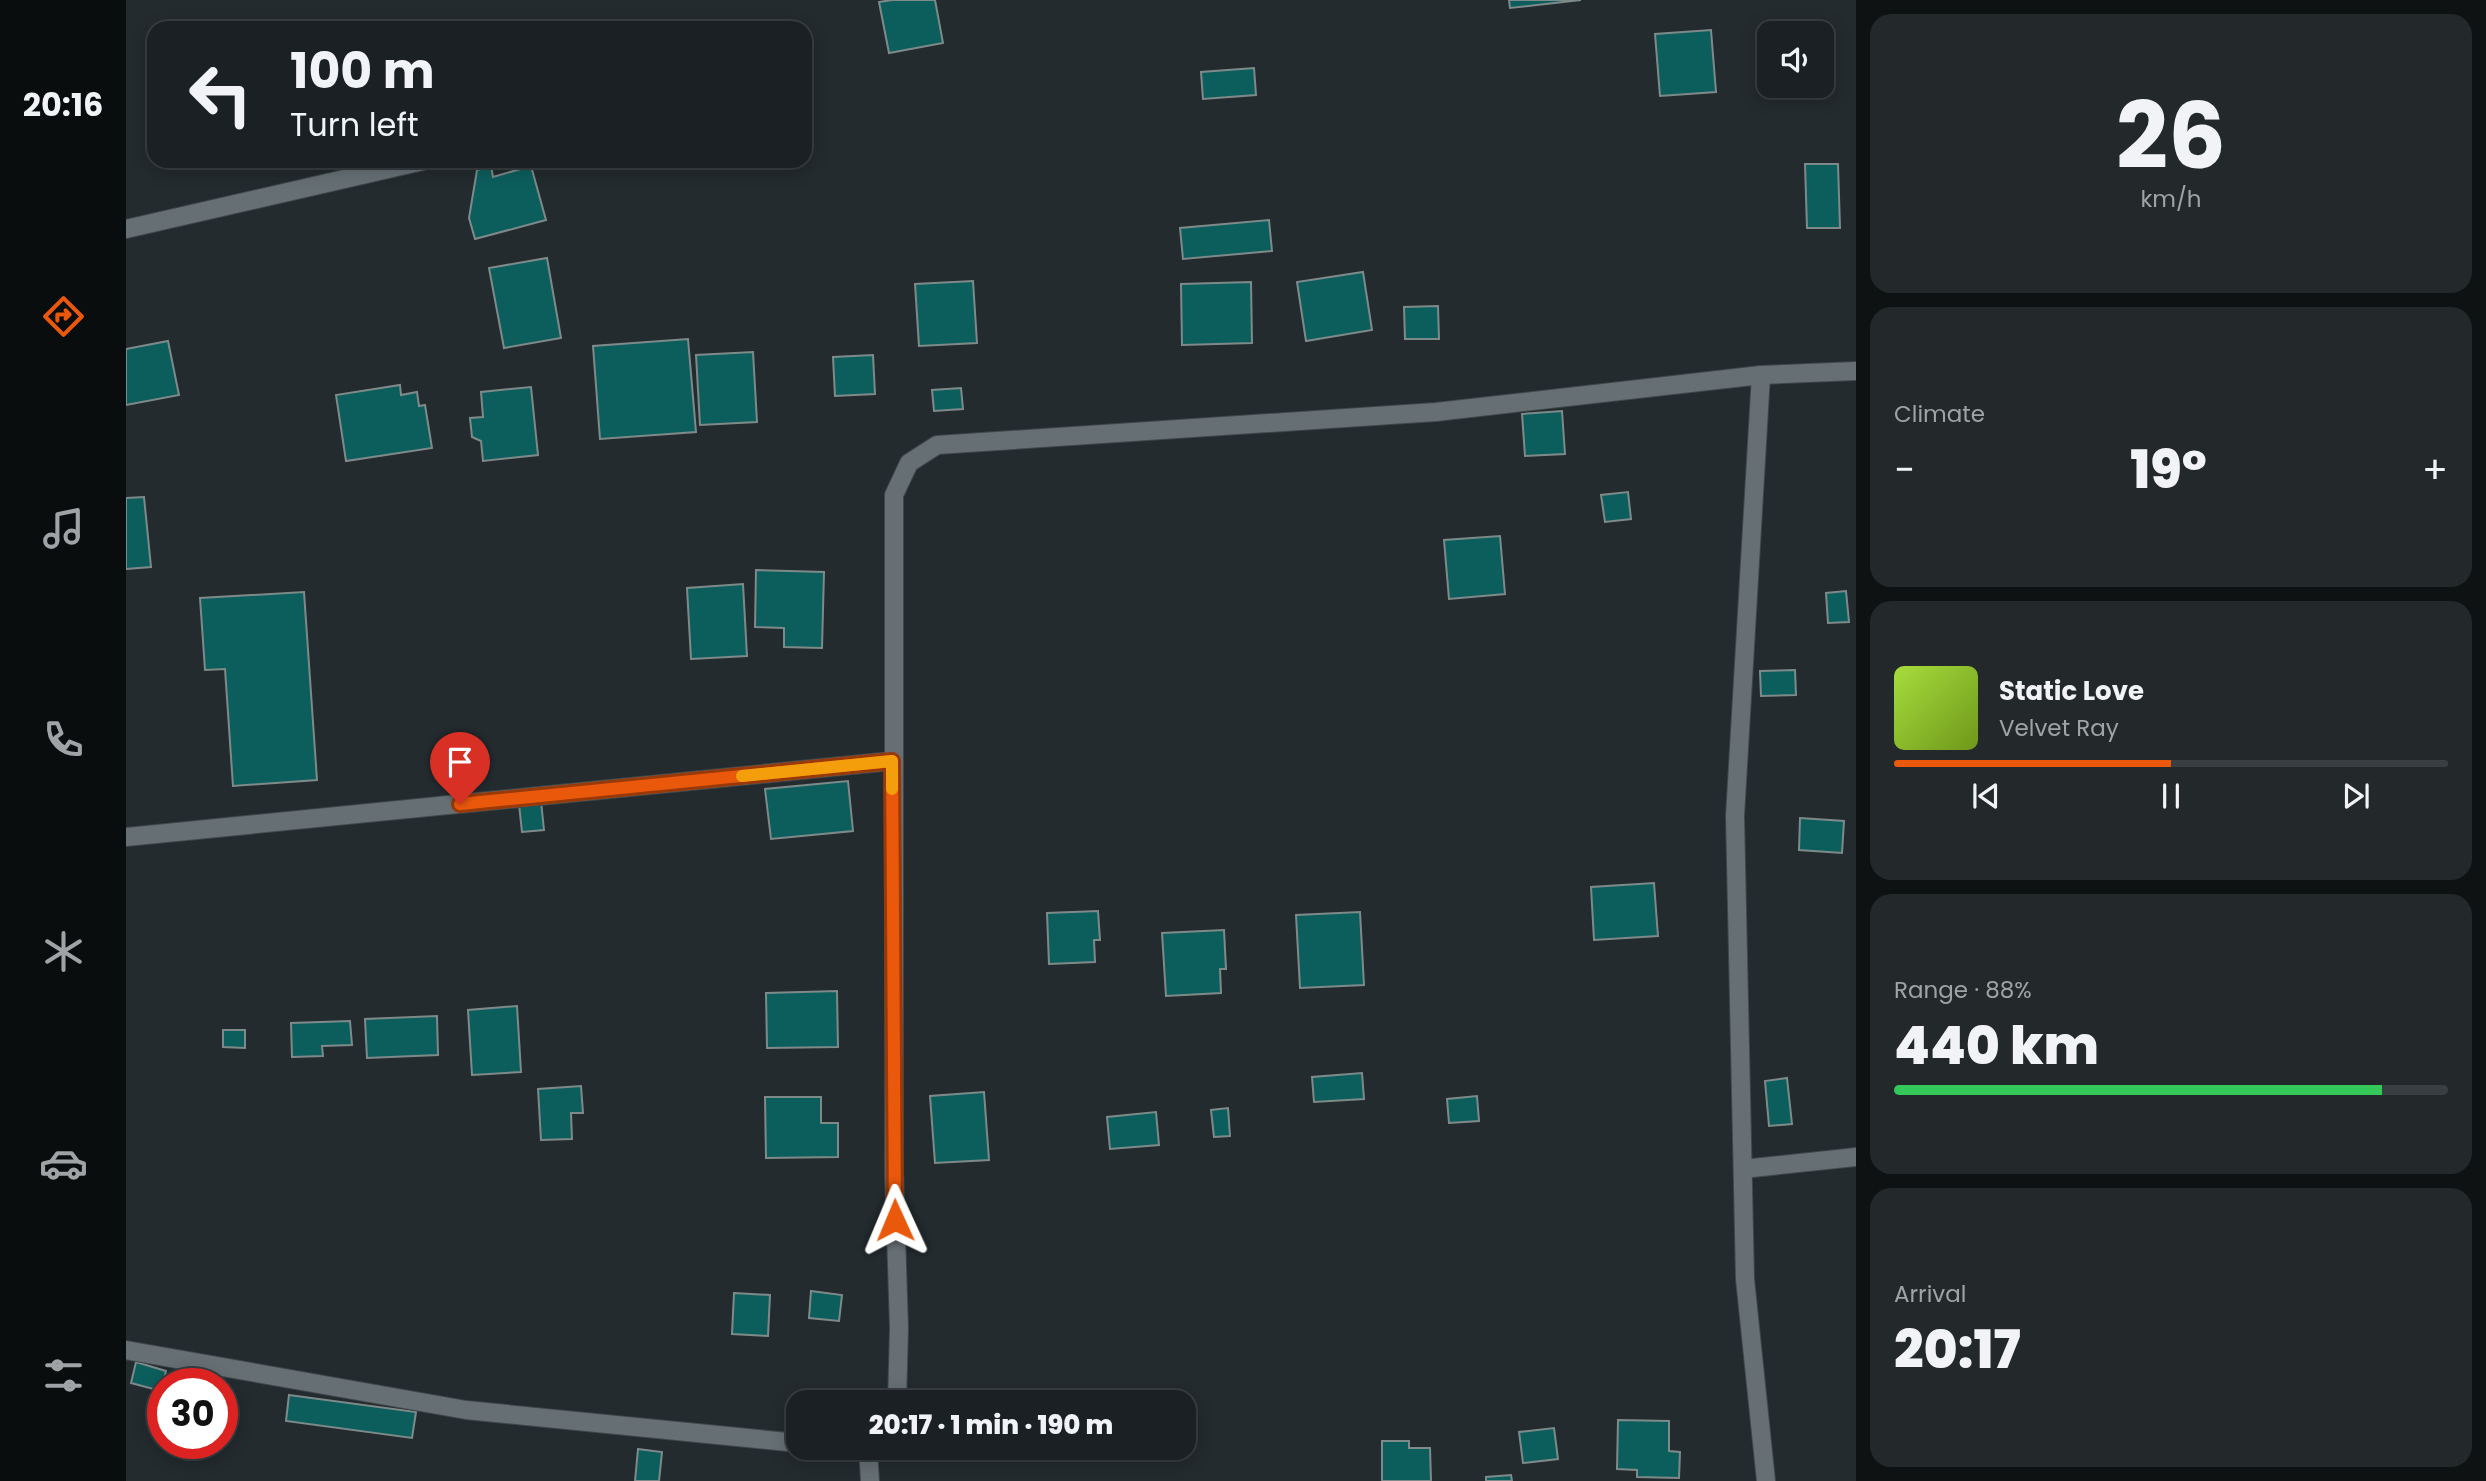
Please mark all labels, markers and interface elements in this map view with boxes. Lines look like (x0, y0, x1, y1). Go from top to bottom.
map controls (1757, 21, 1834, 98)
button: sound (1757, 21, 1834, 98)
text: 100 m (290, 37, 435, 105)
icon: left (175, 49, 266, 140)
text: 26 (2116, 72, 2226, 200)
text: 20:16 (23, 82, 103, 127)
text: Turn left (290, 102, 419, 147)
text: km/h (2140, 183, 2202, 215)
icon: directions (39, 292, 88, 341)
text: Climate (1894, 398, 1985, 430)
text: 19° (2130, 433, 2207, 506)
text: − (1894, 443, 1915, 496)
text: + (2422, 443, 2448, 496)
icon: music (39, 504, 88, 553)
text: Static Love (1999, 673, 2144, 709)
text: Velvet Ray (1999, 712, 2119, 744)
icon: phone (39, 715, 88, 764)
pin (430, 732, 490, 804)
icon: arrive (441, 743, 479, 781)
icon: previous (1967, 777, 2005, 815)
icon: pause (2152, 777, 2190, 815)
icon: next (2337, 777, 2375, 815)
icon: climate (39, 927, 88, 976)
text: Range · 88% (1894, 974, 2032, 1006)
text: 440 km (1894, 1009, 2099, 1082)
icon: car (39, 1139, 88, 1188)
position arrow (858, 1183, 932, 1257)
text: Arrival (1894, 1278, 1966, 1310)
text: 20:17 (1894, 1313, 2021, 1386)
icon: filters (39, 1351, 88, 1400)
speed limit sign: 30 (147, 1368, 238, 1459)
text: 20:17 · 1 min · 190 m (869, 1407, 1113, 1443)

